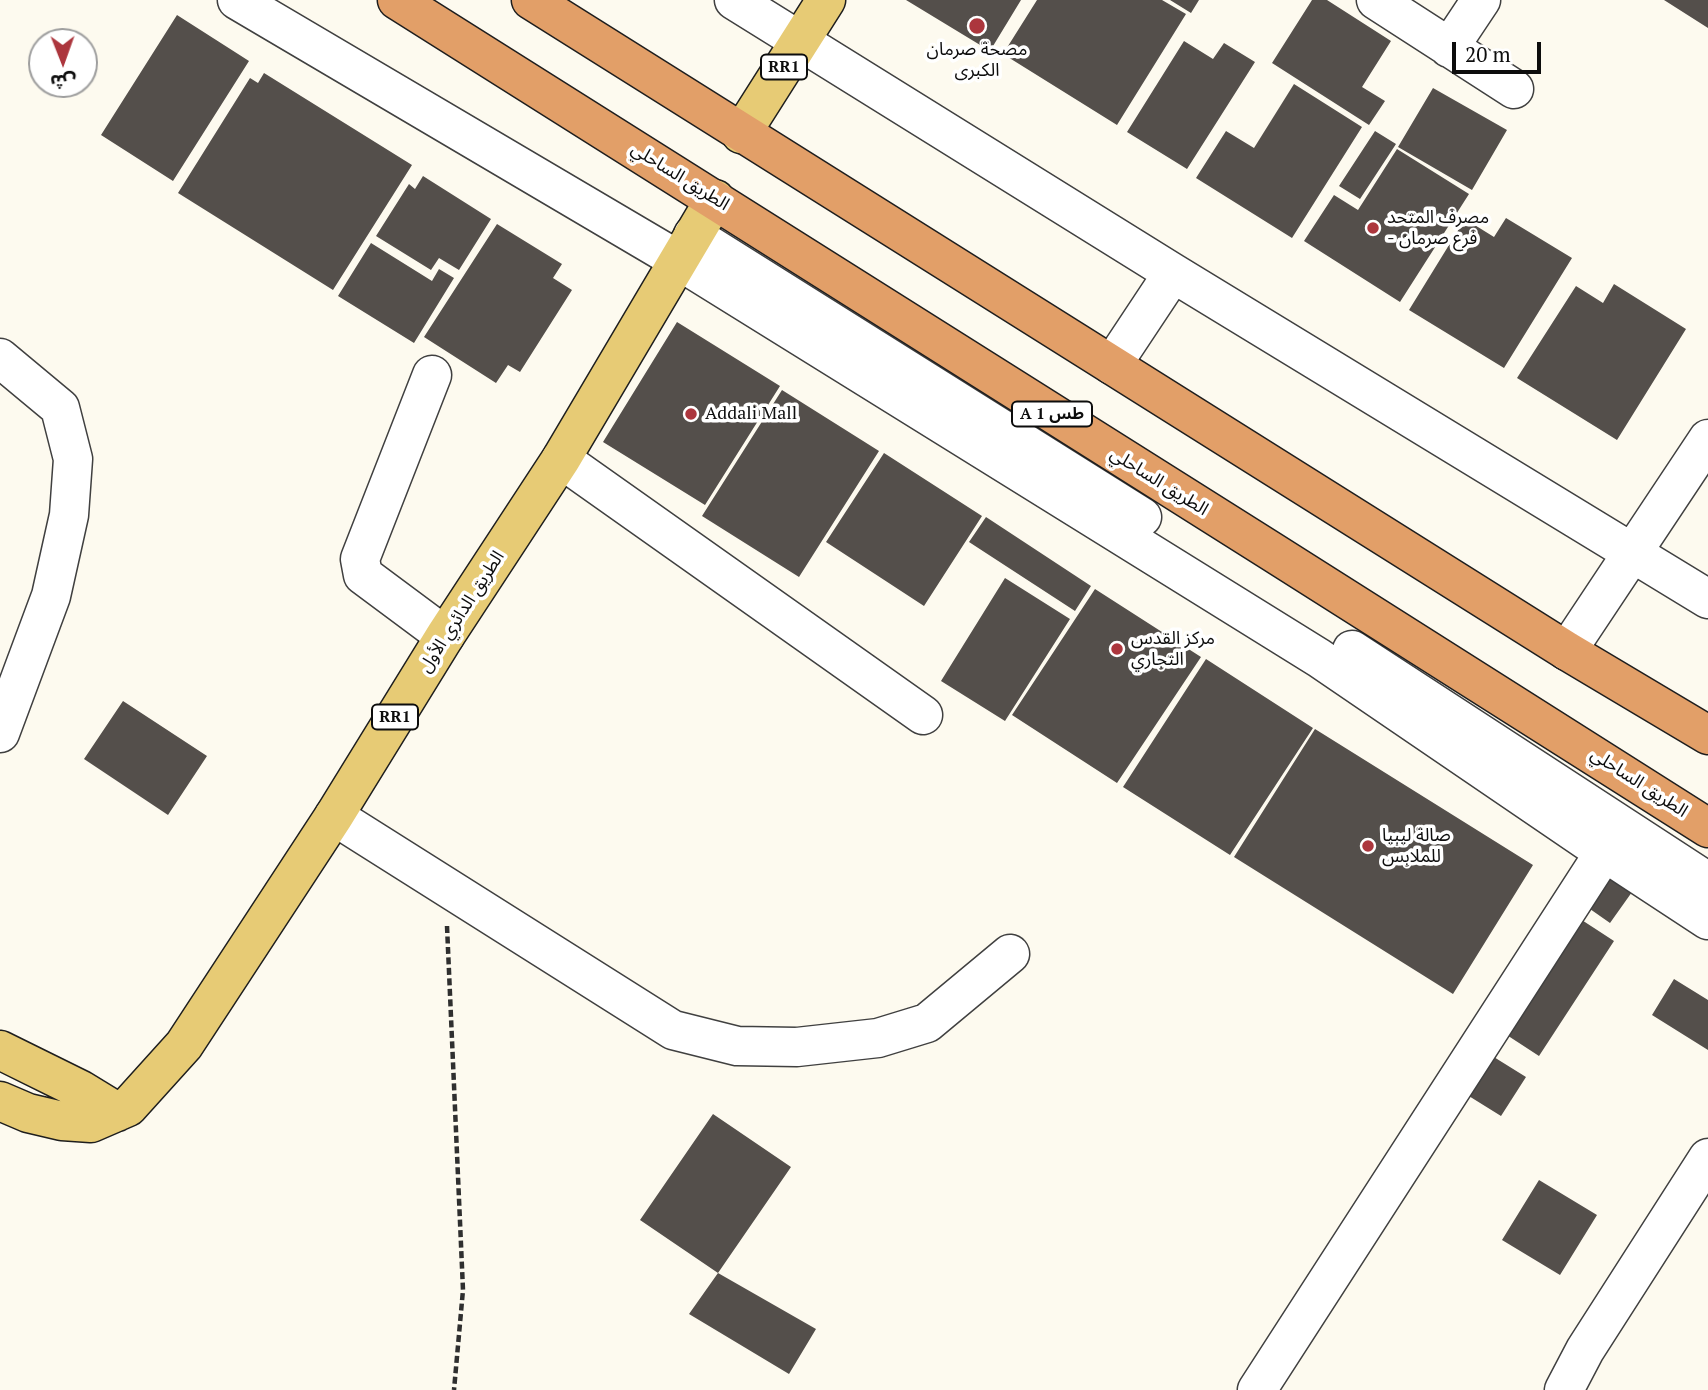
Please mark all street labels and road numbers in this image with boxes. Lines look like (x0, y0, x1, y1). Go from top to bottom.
road number: RR1 (761, 54, 807, 80)
street label: الطريق الساحلي (627, 138, 733, 216)
road number: A 1 طس (1012, 402, 1092, 426)
street label: الطريق الساحلي (1106, 443, 1212, 521)
street label: الطريق الدائري الأول (415, 547, 509, 677)
road number: RR1 (372, 704, 418, 730)
street label: الطريق الساحلي (1586, 744, 1692, 822)

